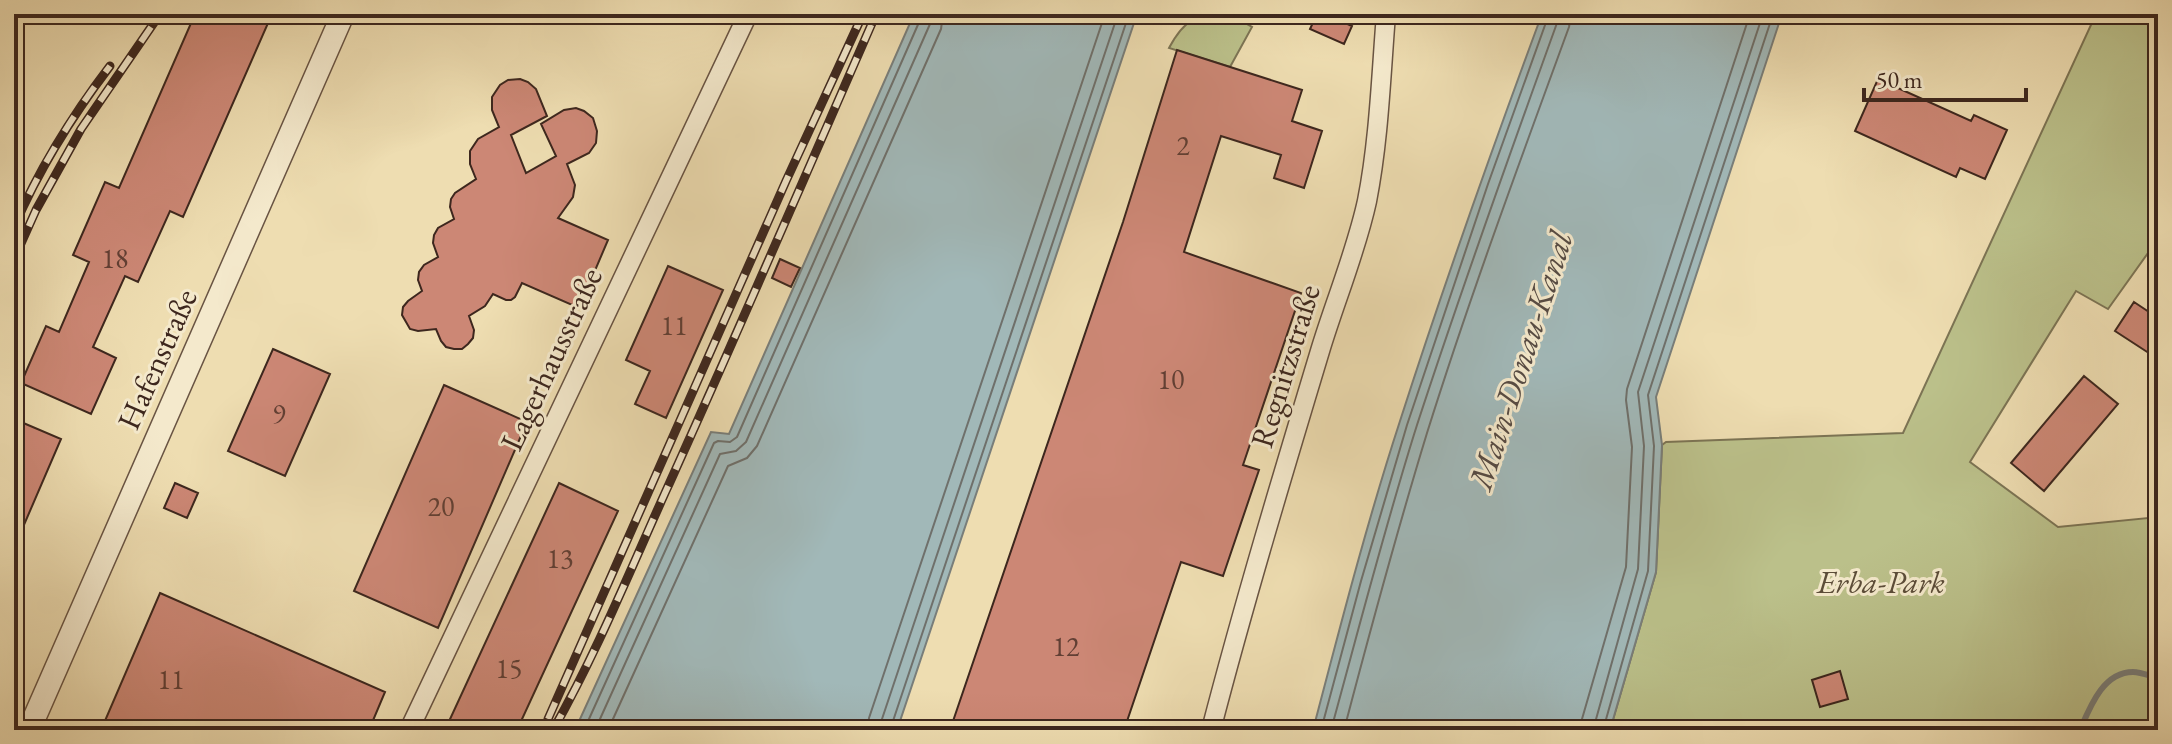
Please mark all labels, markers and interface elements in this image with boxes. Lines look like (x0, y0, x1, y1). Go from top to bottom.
scale bar (1864, 52, 2026, 102)
text: 50 m (1876, 64, 1923, 95)
house number: 2 (1176, 127, 1190, 163)
water label: Main-Donau-Kanal (1457, 224, 1583, 496)
house number: 18 (102, 240, 128, 276)
street label: Lagerhausstraße (490, 261, 612, 457)
street label: Regnitzstraße (1240, 279, 1330, 453)
street label: Hafenstraße (107, 282, 207, 436)
house number: 11 (661, 307, 687, 343)
house number: 10 (1158, 361, 1184, 397)
house number: 9 (272, 395, 286, 431)
house number: 20 (428, 488, 454, 524)
house number: 13 (547, 540, 573, 576)
park label: Erba-Park (1815, 561, 1945, 603)
house number: 12 (1053, 628, 1080, 664)
house number: 15 (496, 650, 522, 686)
house number: 11 (158, 661, 184, 697)

